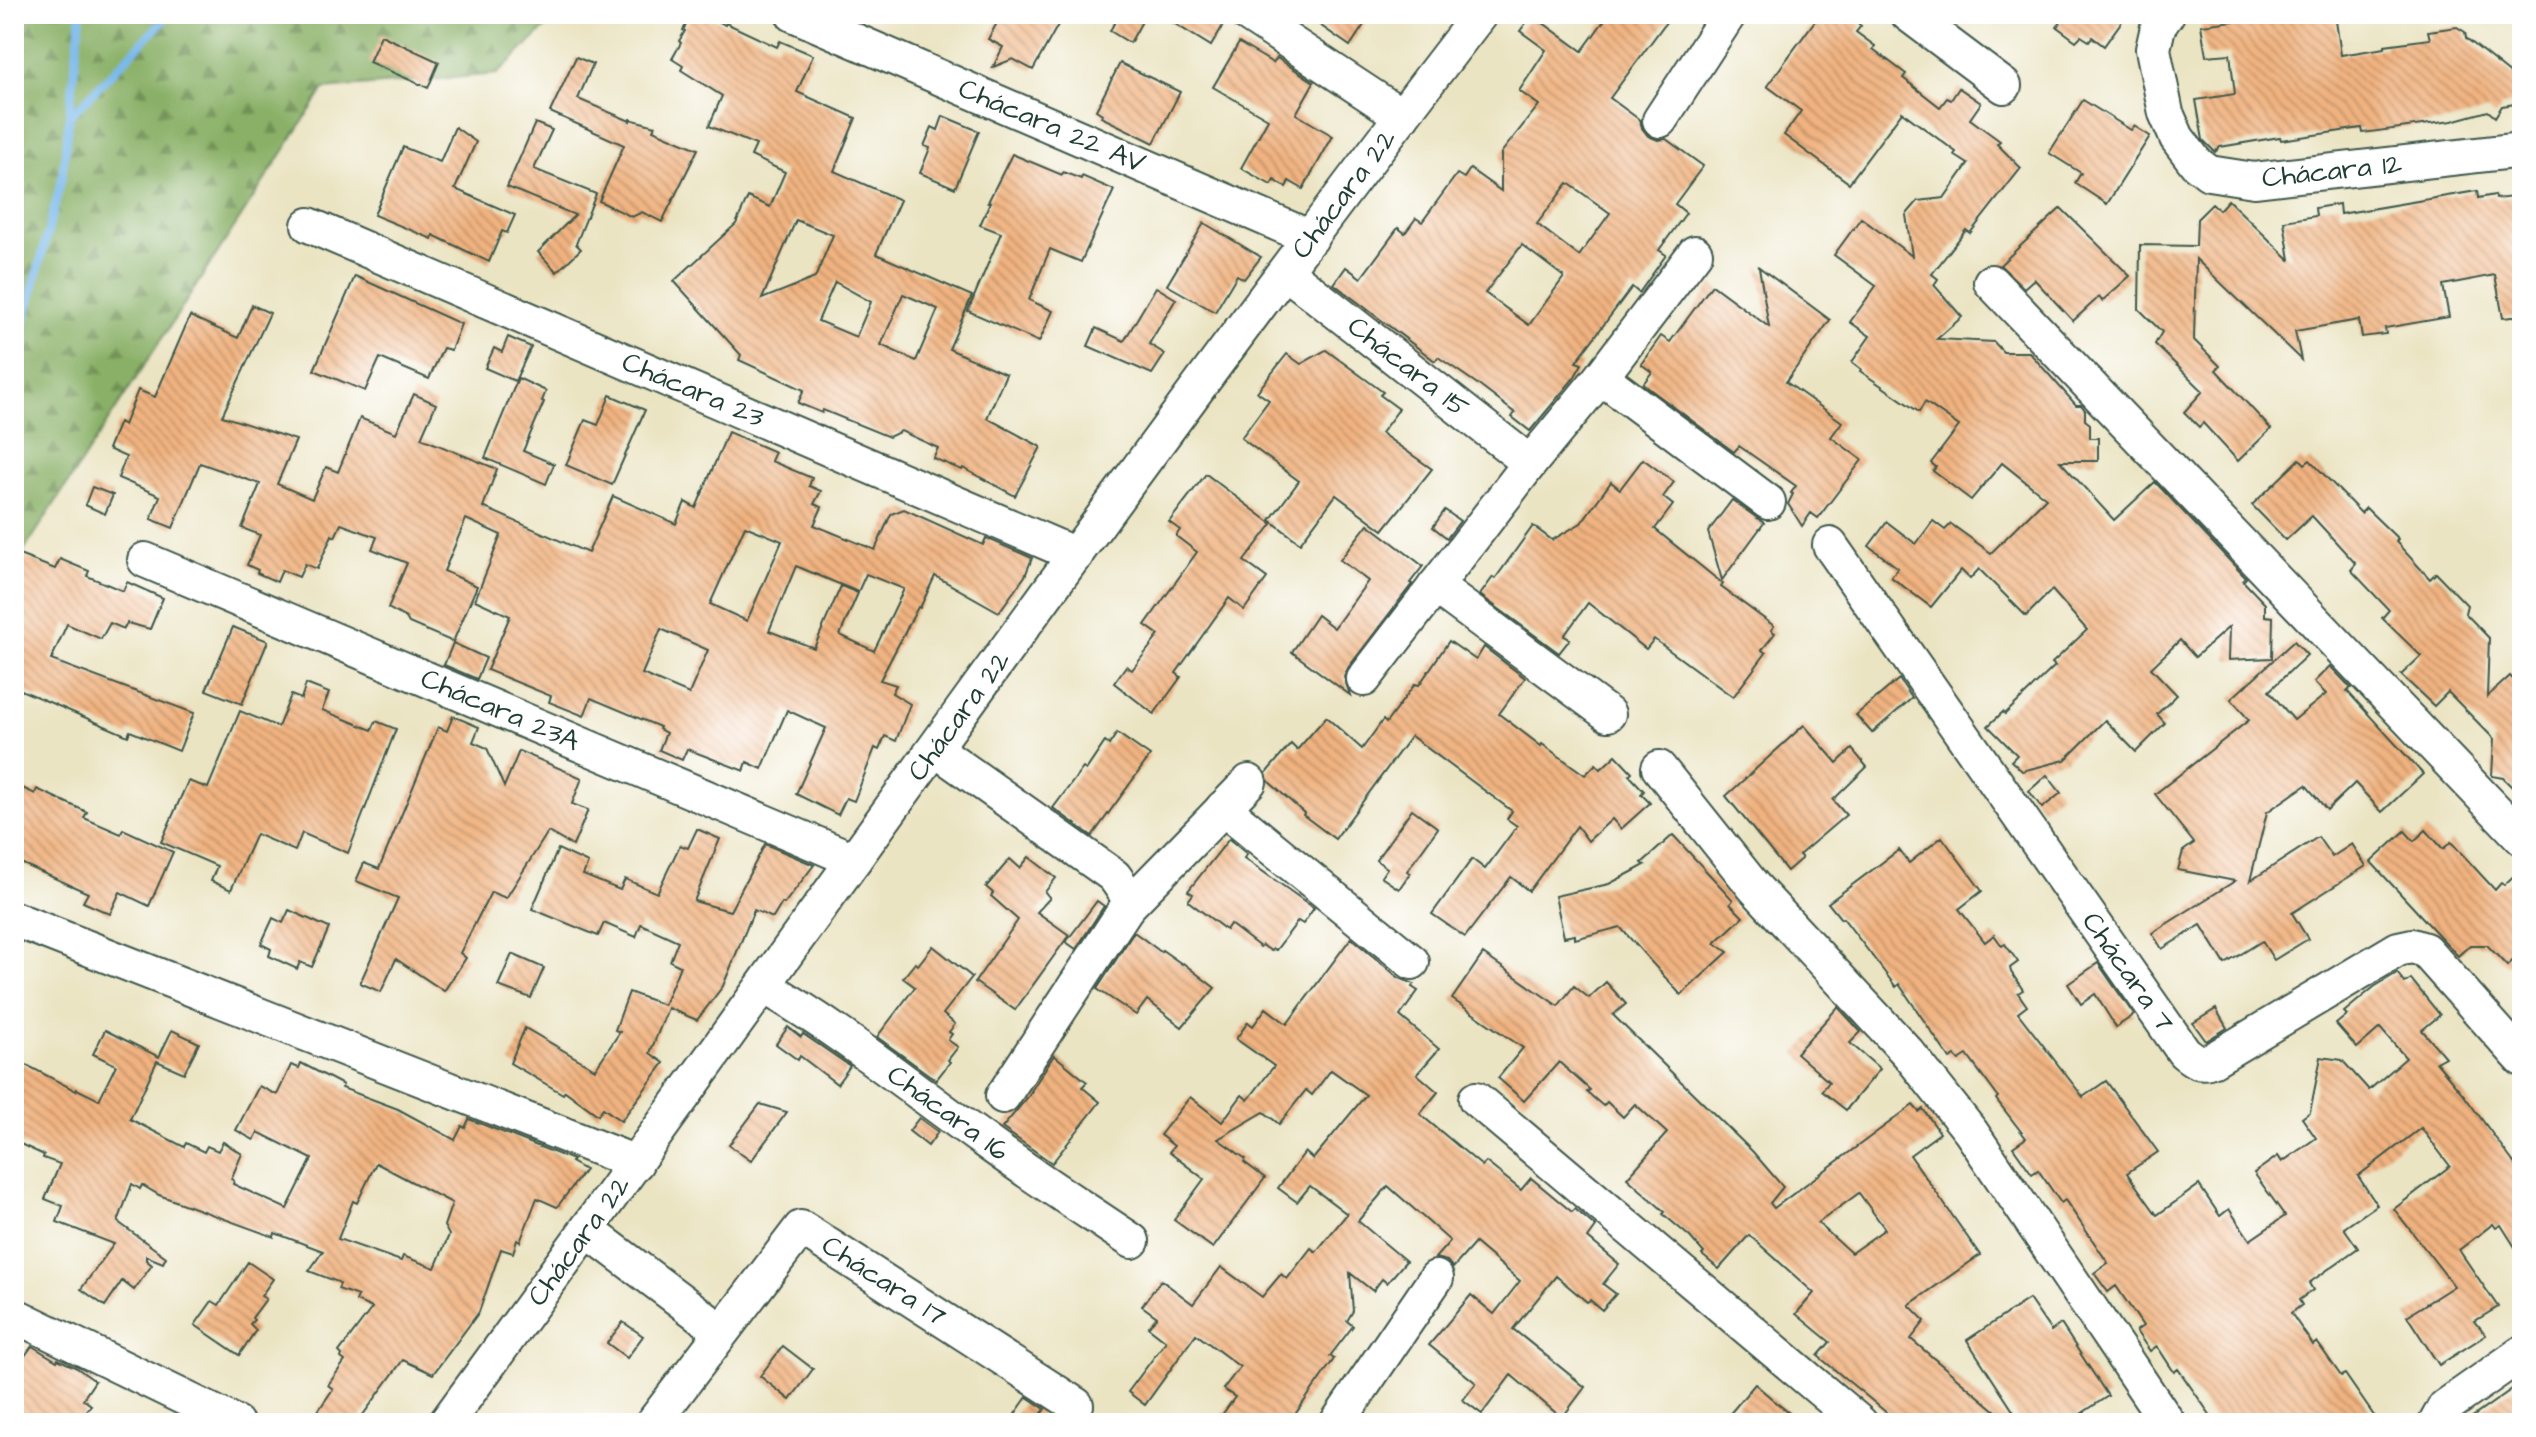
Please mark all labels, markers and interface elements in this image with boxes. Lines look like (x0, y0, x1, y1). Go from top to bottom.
street label: Chácara 22 AV (953, 69, 1152, 183)
street label: Chácara 22 (1282, 121, 1406, 267)
street label: Chácara 12 (2260, 144, 2404, 198)
street label: Chácara 15 (1339, 307, 1477, 427)
street label: Chácara 23 (616, 343, 770, 437)
street label: Chácara 22 (898, 643, 1020, 789)
street label: Chácara 23A (415, 659, 585, 761)
street label: Chácara 7 (2072, 904, 2184, 1040)
street label: Chácara 16 (879, 1056, 1017, 1170)
street label: Chácara 22 (518, 1168, 640, 1314)
street label: Chácara 17 (814, 1226, 954, 1336)

